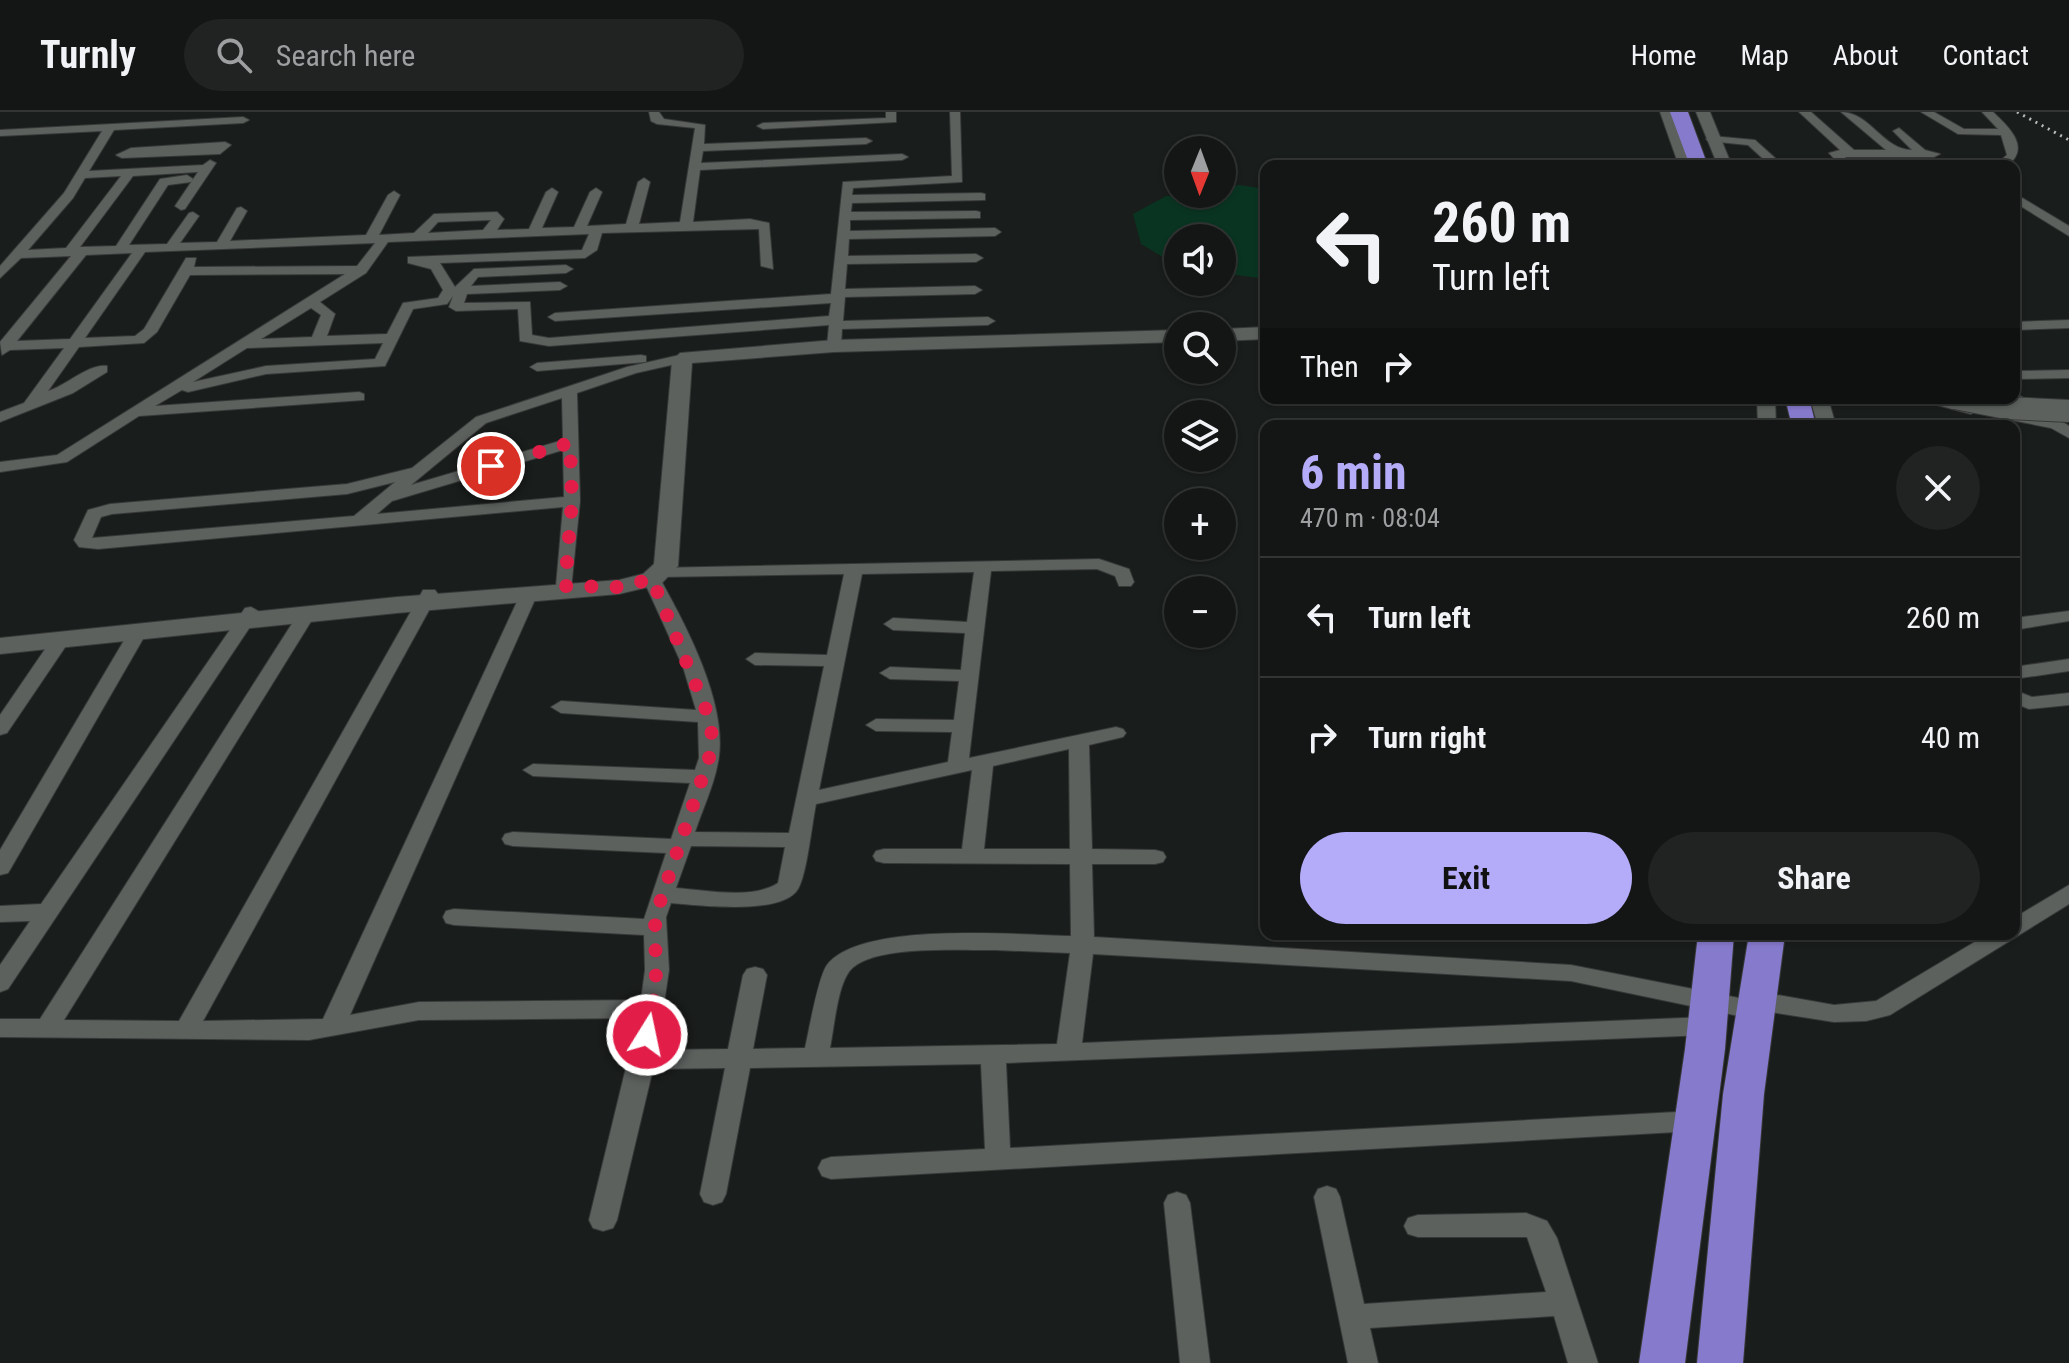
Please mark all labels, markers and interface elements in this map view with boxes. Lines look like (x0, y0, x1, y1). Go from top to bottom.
search box (184, 19, 744, 91)
text: Turnly (40, 33, 136, 77)
icon: search (212, 33, 256, 77)
text: Search here (276, 38, 415, 73)
text: Home (1631, 39, 1696, 72)
text: Map (1740, 39, 1789, 72)
text: About (1833, 39, 1899, 72)
text: Contact (1943, 39, 2029, 72)
north arrow (1164, 136, 1236, 208)
map controls (1164, 136, 1236, 648)
text: 260 m (1432, 190, 1571, 256)
icon: left (1300, 192, 1404, 296)
button: sound (1164, 224, 1236, 296)
text: Turn left (1432, 257, 1550, 299)
button: search (1164, 312, 1236, 384)
icon: right (1375, 344, 1419, 388)
text: Then (1300, 349, 1359, 384)
button: layers (1164, 400, 1236, 472)
pin (457, 432, 525, 500)
icon: arrive (469, 444, 513, 488)
text: 6 min (1300, 444, 1407, 501)
button: close (1896, 446, 1980, 530)
button: + (1164, 488, 1236, 560)
text: 470 m · 08:04 (1300, 503, 1440, 533)
button: − (1164, 576, 1236, 648)
icon: left (1300, 595, 1344, 639)
text: Turn left (1368, 600, 1471, 635)
text: 260 m (1906, 600, 1980, 635)
icon: right (1300, 715, 1344, 759)
text: Turn right (1368, 720, 1486, 755)
text: 40 m (1921, 720, 1980, 755)
button: Exit (1300, 832, 1632, 924)
button: Share (1648, 832, 1980, 924)
position arrow (605, 993, 689, 1077)

